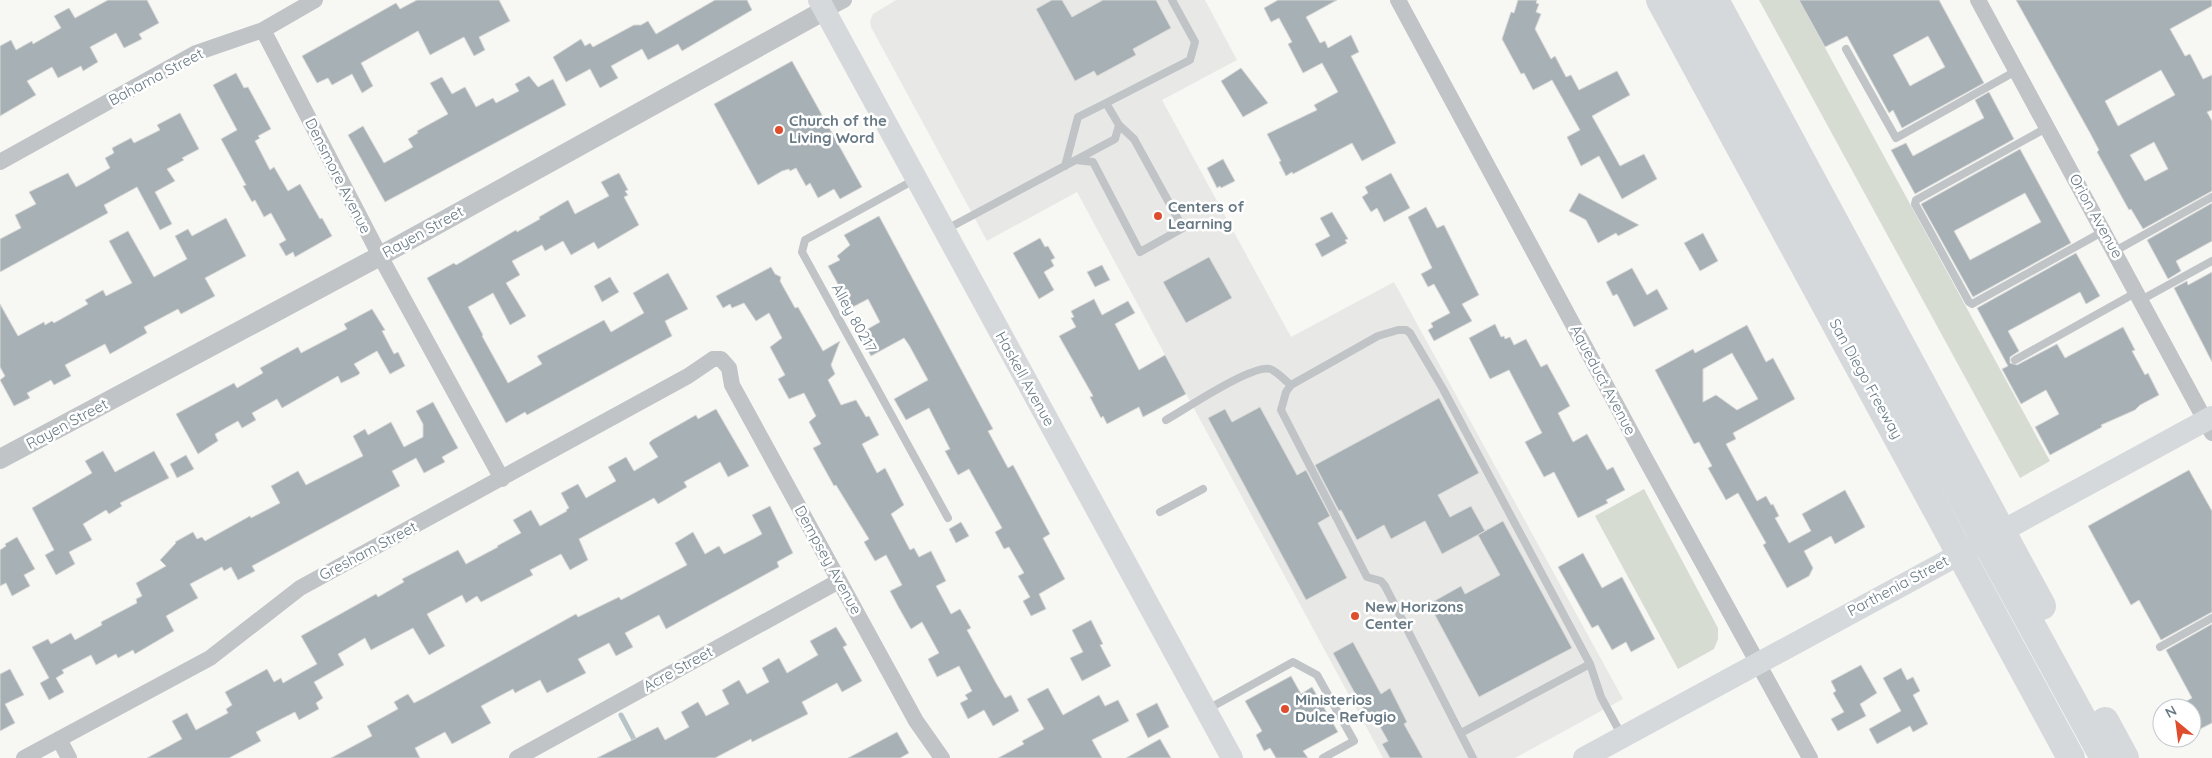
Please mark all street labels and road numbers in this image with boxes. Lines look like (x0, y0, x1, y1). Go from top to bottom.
street label: Bahama Street (105, 44, 206, 109)
street label: Densmore Avenue (301, 115, 376, 237)
street label: Orion Avenue (2065, 170, 2127, 261)
street label: Rayen Street (379, 201, 467, 262)
street label: Alley 80217 (828, 280, 881, 356)
street label: San Diego Freeway (1825, 315, 1907, 442)
street label: Aqueduct Avenue (1566, 321, 1640, 438)
street label: Haskell Avenue (992, 328, 1059, 429)
street label: Rayen Street (23, 394, 111, 453)
street label: Dempsey Avenue (791, 502, 866, 618)
street label: Gresham Street (316, 517, 420, 584)
street label: Parthenia Street (1844, 551, 1952, 620)
street label: Acre Street (640, 642, 716, 695)

